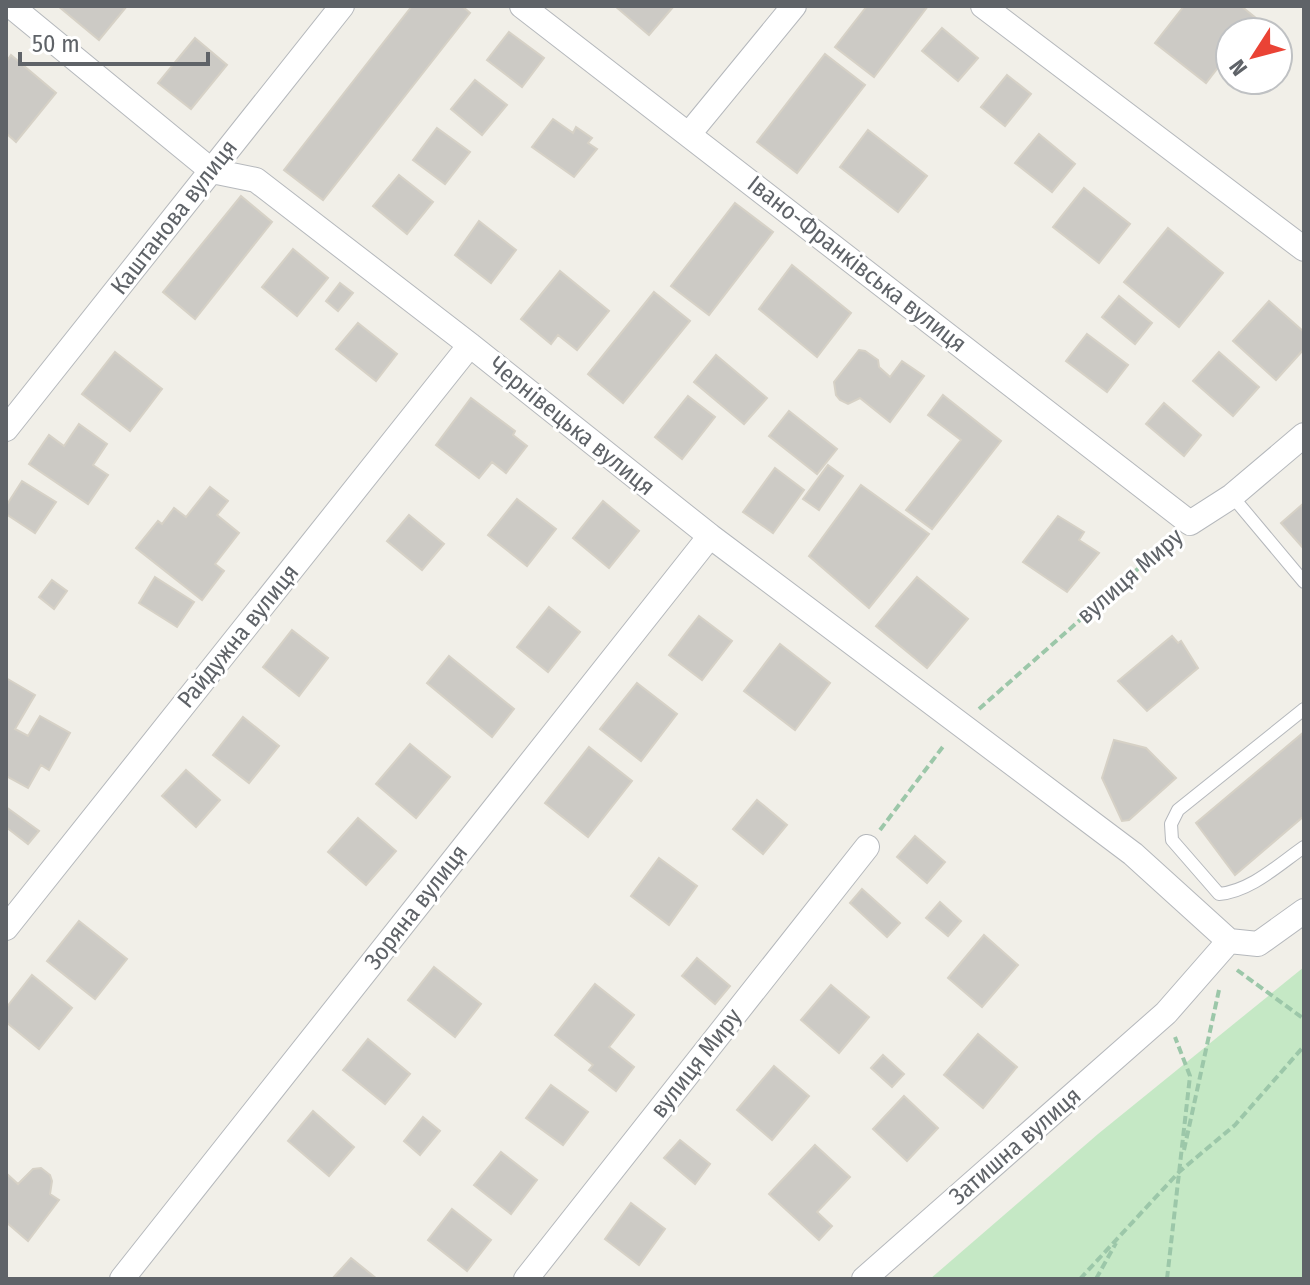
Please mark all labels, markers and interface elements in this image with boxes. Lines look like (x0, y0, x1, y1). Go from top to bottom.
scale bar (20, 16, 208, 66)
north arrow (1214, 16, 1294, 96)
text: 50 m (32, 30, 80, 58)
text: N (1223, 54, 1253, 81)
street label: Каштанова вулиця (105, 134, 243, 300)
street label: Івано-Франківська вулиця (742, 170, 972, 358)
street label: Чернівецька вулиця (484, 351, 660, 501)
street label: вулиця Миру (1071, 522, 1189, 630)
street label: Райдужна вулиця (172, 559, 304, 713)
street label: Зоряна вулиця (359, 839, 473, 975)
street label: вулиця Миру (645, 1003, 748, 1123)
street label: Затишна вулиця (944, 1081, 1086, 1211)

